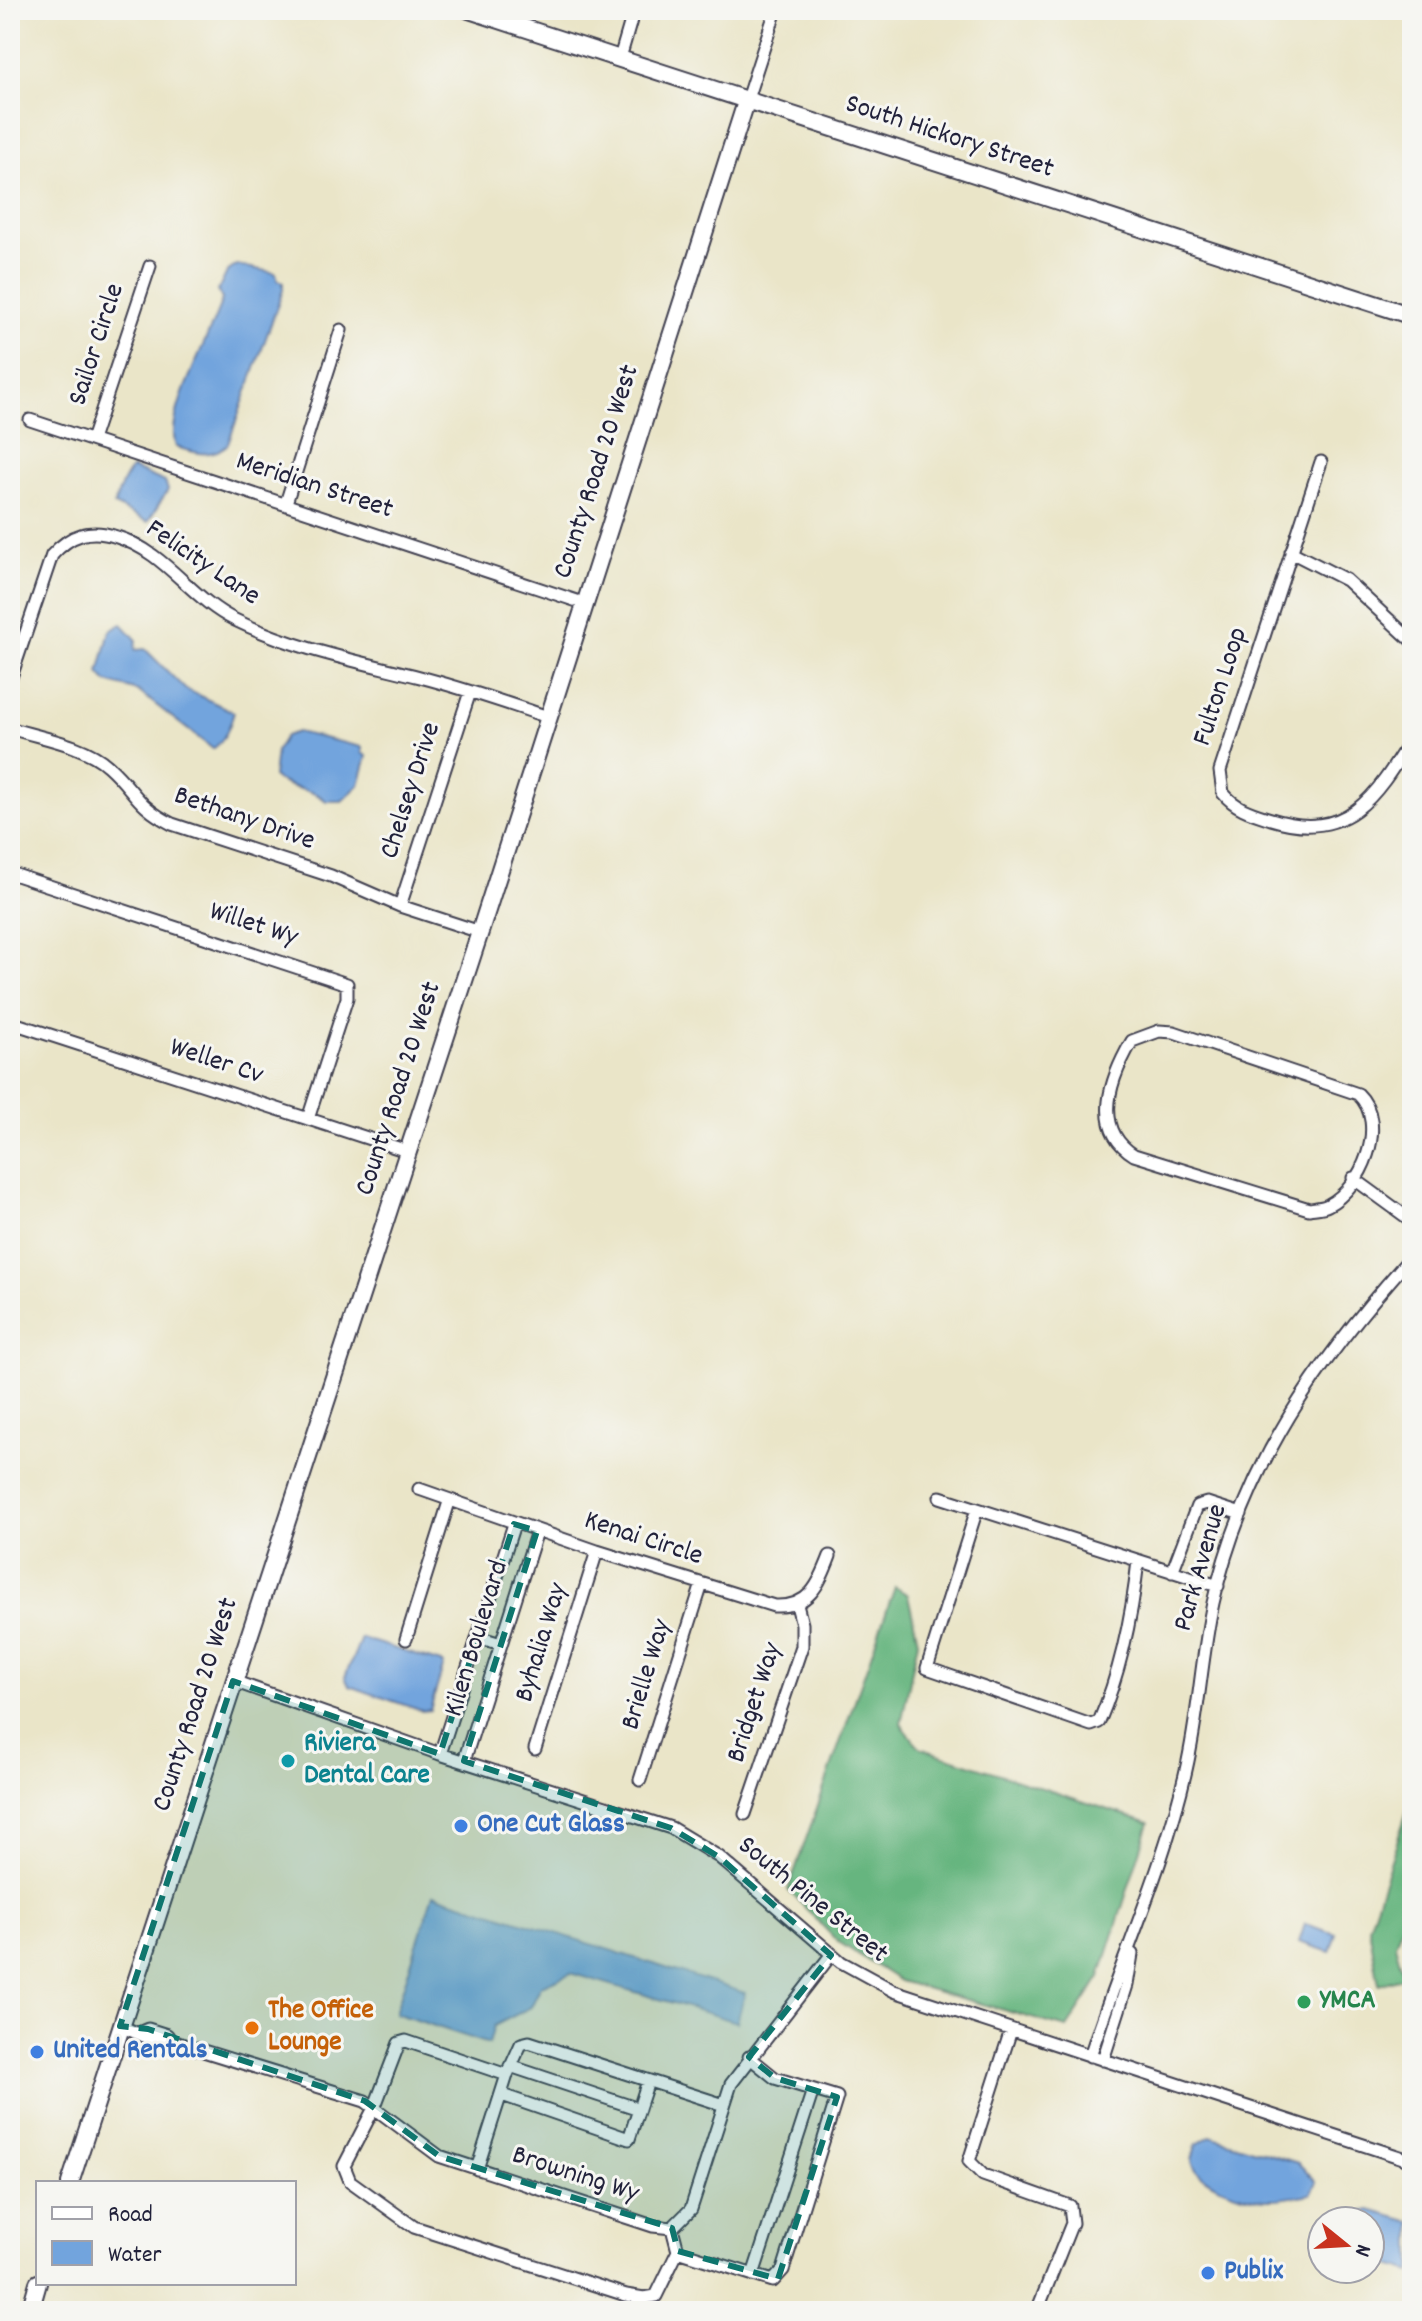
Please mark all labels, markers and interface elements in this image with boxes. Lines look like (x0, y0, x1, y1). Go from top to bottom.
street label: South Hickory Street (839, 85, 1059, 191)
street label: Sailor Circle (59, 279, 137, 411)
street label: County Road 20 West (545, 360, 651, 584)
street label: Meridian Street (230, 443, 398, 531)
street label: Felicity Lane (137, 511, 267, 617)
street label: Fulton Loop (1184, 623, 1260, 751)
street label: Chelsey Drive (371, 718, 453, 864)
street label: Bethany Drive (168, 777, 320, 863)
street label: Willet Wy (204, 893, 303, 959)
street label: County Road 20 West (347, 977, 453, 1201)
street label: Weller Cv (164, 1029, 268, 1097)
street label: Park Avenue (1165, 1500, 1239, 1636)
street label: Kenai Circle (579, 1502, 707, 1578)
street label: Kilen Boulevard (435, 1556, 521, 1722)
street label: Byhalia Way (506, 1578, 580, 1707)
street label: County Road 20 West (144, 1593, 250, 1817)
street label: Brielle Way (612, 1614, 684, 1735)
street label: Bridget Way (718, 1637, 794, 1768)
place label: Riviera Dental Care (304, 1725, 430, 1797)
marker: Riviera Dental Care (279, 1752, 297, 1770)
place label: One Cut Glass (477, 1806, 625, 1846)
marker: One Cut Glass (452, 1817, 470, 1835)
street label: South Pine Street (728, 1828, 896, 1974)
place label: YMCA (1319, 1982, 1376, 2022)
place label: The Office Lounge (268, 1992, 374, 2064)
marker: YMCA (1295, 1993, 1313, 2011)
marker: The Office Lounge (243, 2019, 261, 2037)
place label: United Rentals (53, 2032, 208, 2072)
marker: United Rentals (28, 2043, 46, 2061)
street label: Browning Wy (506, 2137, 644, 2216)
legend (36, 2181, 296, 2285)
text: Road (108, 2199, 153, 2233)
north arrow (1306, 2205, 1386, 2285)
text: Water (108, 2239, 161, 2273)
text: N (1345, 2240, 1378, 2260)
place label: Publix (1224, 2253, 1284, 2293)
marker: Publix (1199, 2264, 1217, 2282)

